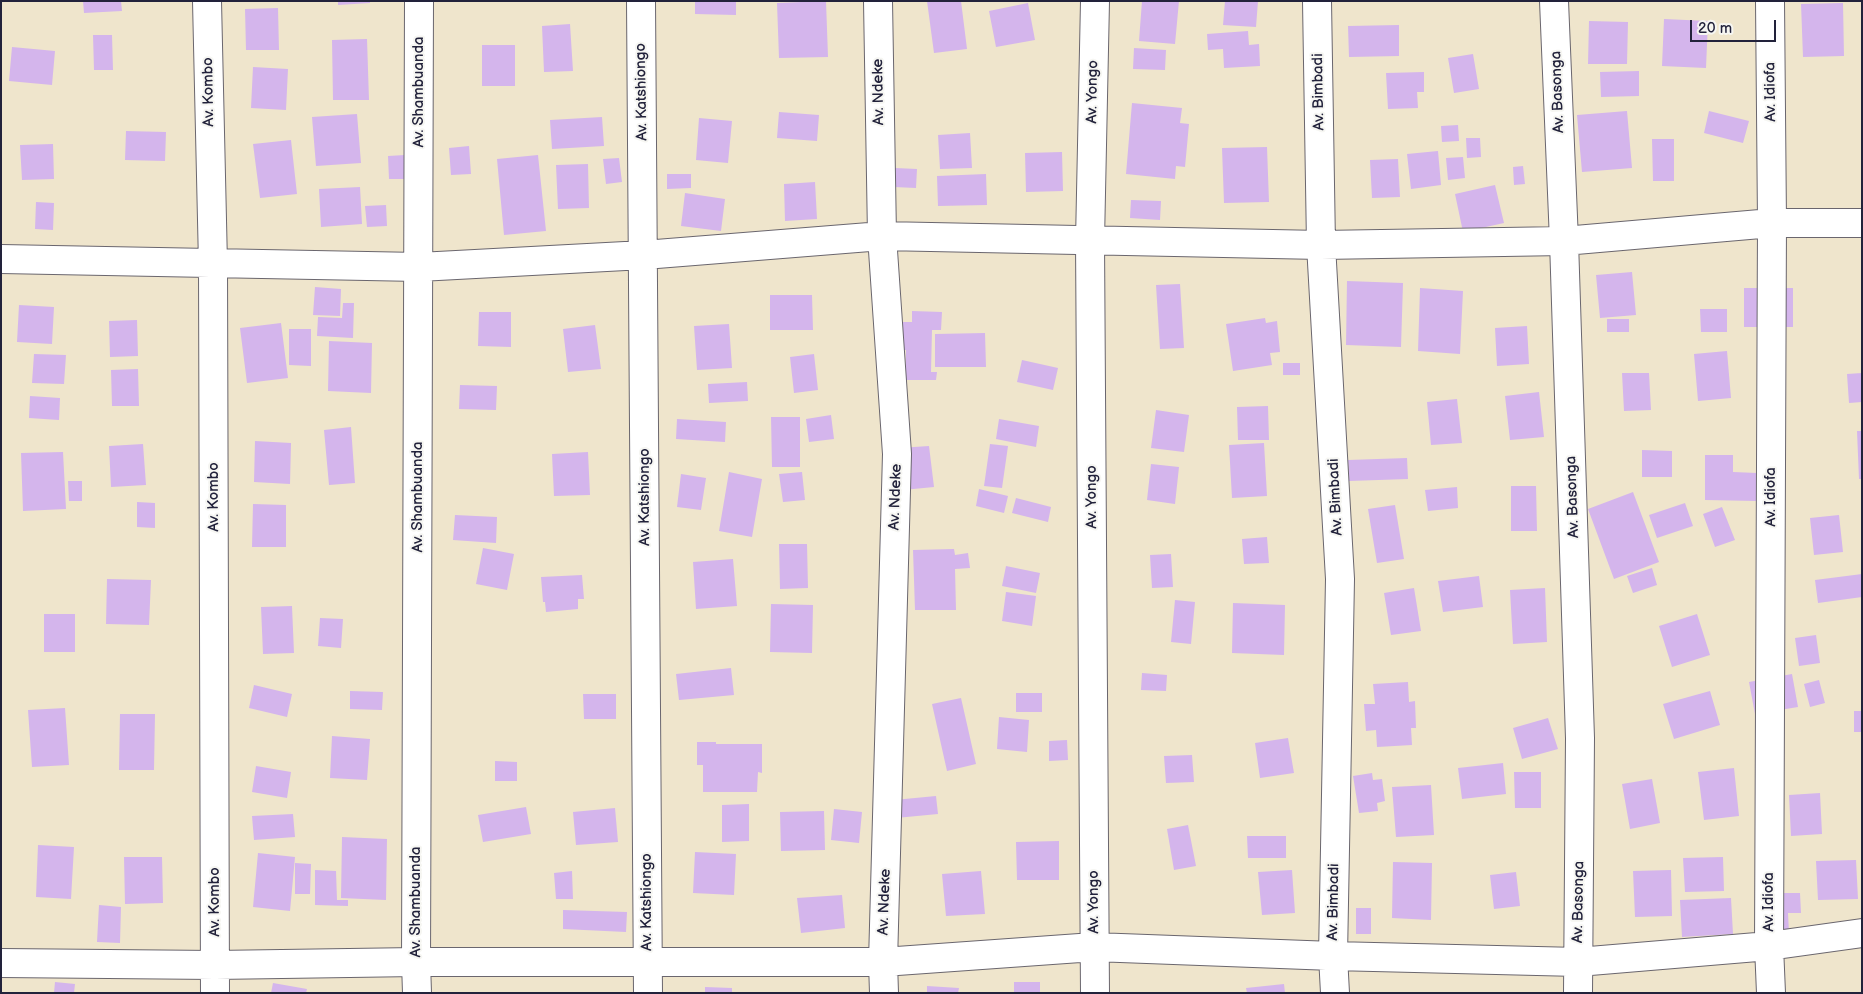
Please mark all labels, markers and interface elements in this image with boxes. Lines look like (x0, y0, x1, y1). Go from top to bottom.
scale bar (1693, 10, 1779, 42)
text: 20 m (1698, 19, 1732, 38)
street label: Av. Shambuanda (410, 37, 428, 147)
street label: Av. Katshiongo (632, 43, 652, 141)
street label: Av. Basonga (1548, 51, 1568, 133)
street label: Av. Bimbadi (1309, 53, 1329, 131)
street label: Av. Kombo (199, 57, 219, 127)
street label: Av. Ndeke (869, 59, 889, 125)
street label: Av. Yongo (1083, 60, 1103, 124)
street label: Av. Idiofa (1761, 62, 1781, 122)
street label: Av. Shambuanda (409, 442, 427, 552)
street label: Av. Katshiongo (636, 448, 654, 546)
street label: Av. Basonga (1563, 456, 1583, 538)
street label: Av. Bimbadi (1325, 458, 1347, 536)
street label: Av. Kombo (205, 462, 223, 532)
street label: Av. Ndeke (886, 463, 906, 531)
street label: Av. Yongo (1083, 465, 1101, 529)
street label: Av. Idiofa (1762, 467, 1780, 527)
street label: Av. Shambuanda (407, 847, 425, 957)
street label: Av. Katshiongo (638, 853, 656, 951)
street label: Av. Basonga (1569, 861, 1589, 943)
street label: Av. Bimbadi (1324, 863, 1344, 941)
street label: Av. Kombo (206, 867, 224, 937)
street label: Av. Ndeke (875, 868, 895, 936)
street label: Av. Yongo (1085, 870, 1103, 934)
street label: Av. Idiofa (1760, 872, 1778, 932)

